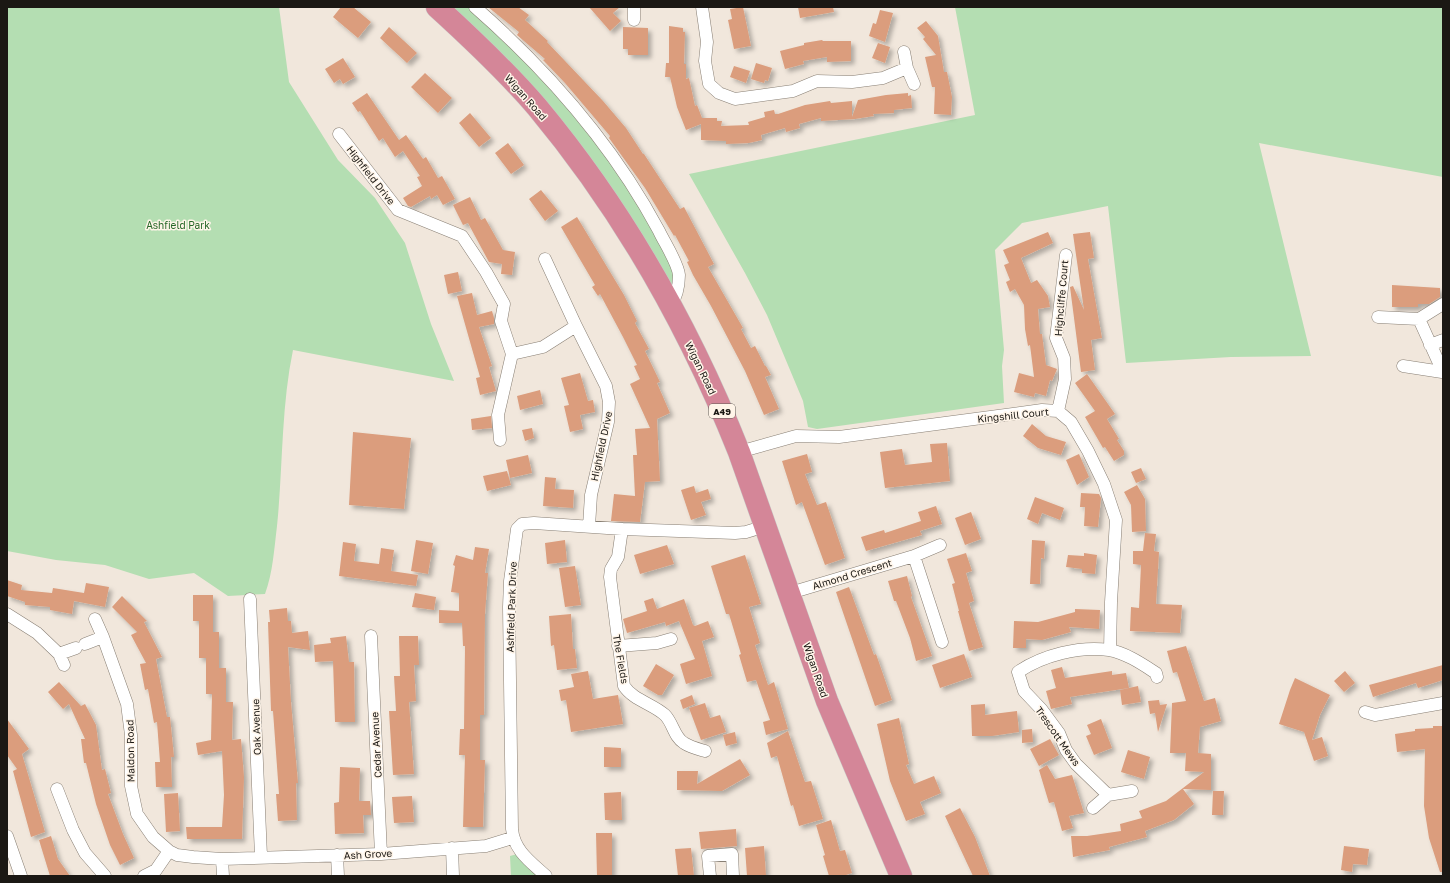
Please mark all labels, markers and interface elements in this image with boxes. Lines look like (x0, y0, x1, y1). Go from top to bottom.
street label: Wigan Road (502, 72, 550, 122)
street label: Highfield Drive (344, 143, 398, 207)
park label: Ashfield Park (146, 219, 210, 231)
street label: Highcliffe Court (1052, 259, 1070, 337)
street label: Wigan Road (683, 340, 719, 396)
road number: A49 (709, 404, 735, 418)
street label: Kingshill Court (977, 405, 1049, 425)
street label: Highfield Drive (588, 410, 614, 482)
street label: Almond Crescent (811, 556, 893, 592)
street label: Ashfield Park Drive (503, 561, 519, 653)
street label: The Fields (611, 634, 631, 684)
street label: Wigan Road (801, 641, 831, 699)
street label: Oak Avenue (249, 698, 263, 755)
street label: Trescott Mews (1033, 704, 1083, 768)
street label: Cedar Avenue (368, 711, 384, 778)
street label: Maldon Road (123, 720, 137, 782)
street label: Ash Grove (343, 847, 393, 861)

